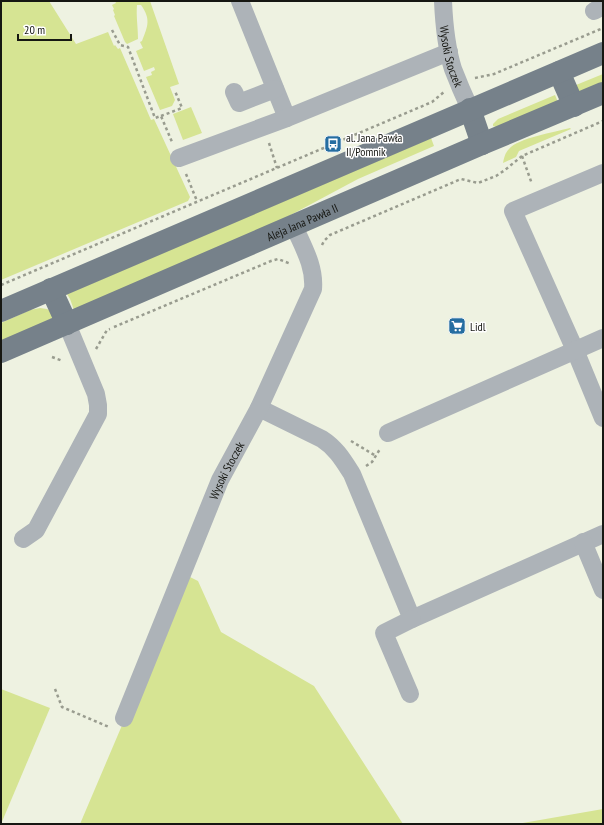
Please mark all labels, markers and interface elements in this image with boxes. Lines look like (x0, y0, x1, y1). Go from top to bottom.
scale bar (18, 16, 71, 42)
text: 20 m (24, 22, 45, 37)
street label: Wysoki Stoczek (437, 25, 467, 89)
place label: al. Jana Pawła II/Pomnik (346, 130, 403, 159)
bus stop icon: al. Jana Pawła II/Pomnik (323, 134, 343, 154)
street label: Aleja Jana Pawła II (264, 200, 340, 244)
supermarket icon: Lidl (447, 316, 467, 336)
place label: Lidl (470, 319, 486, 334)
street label: Wysoki Stoczek (206, 438, 247, 501)

